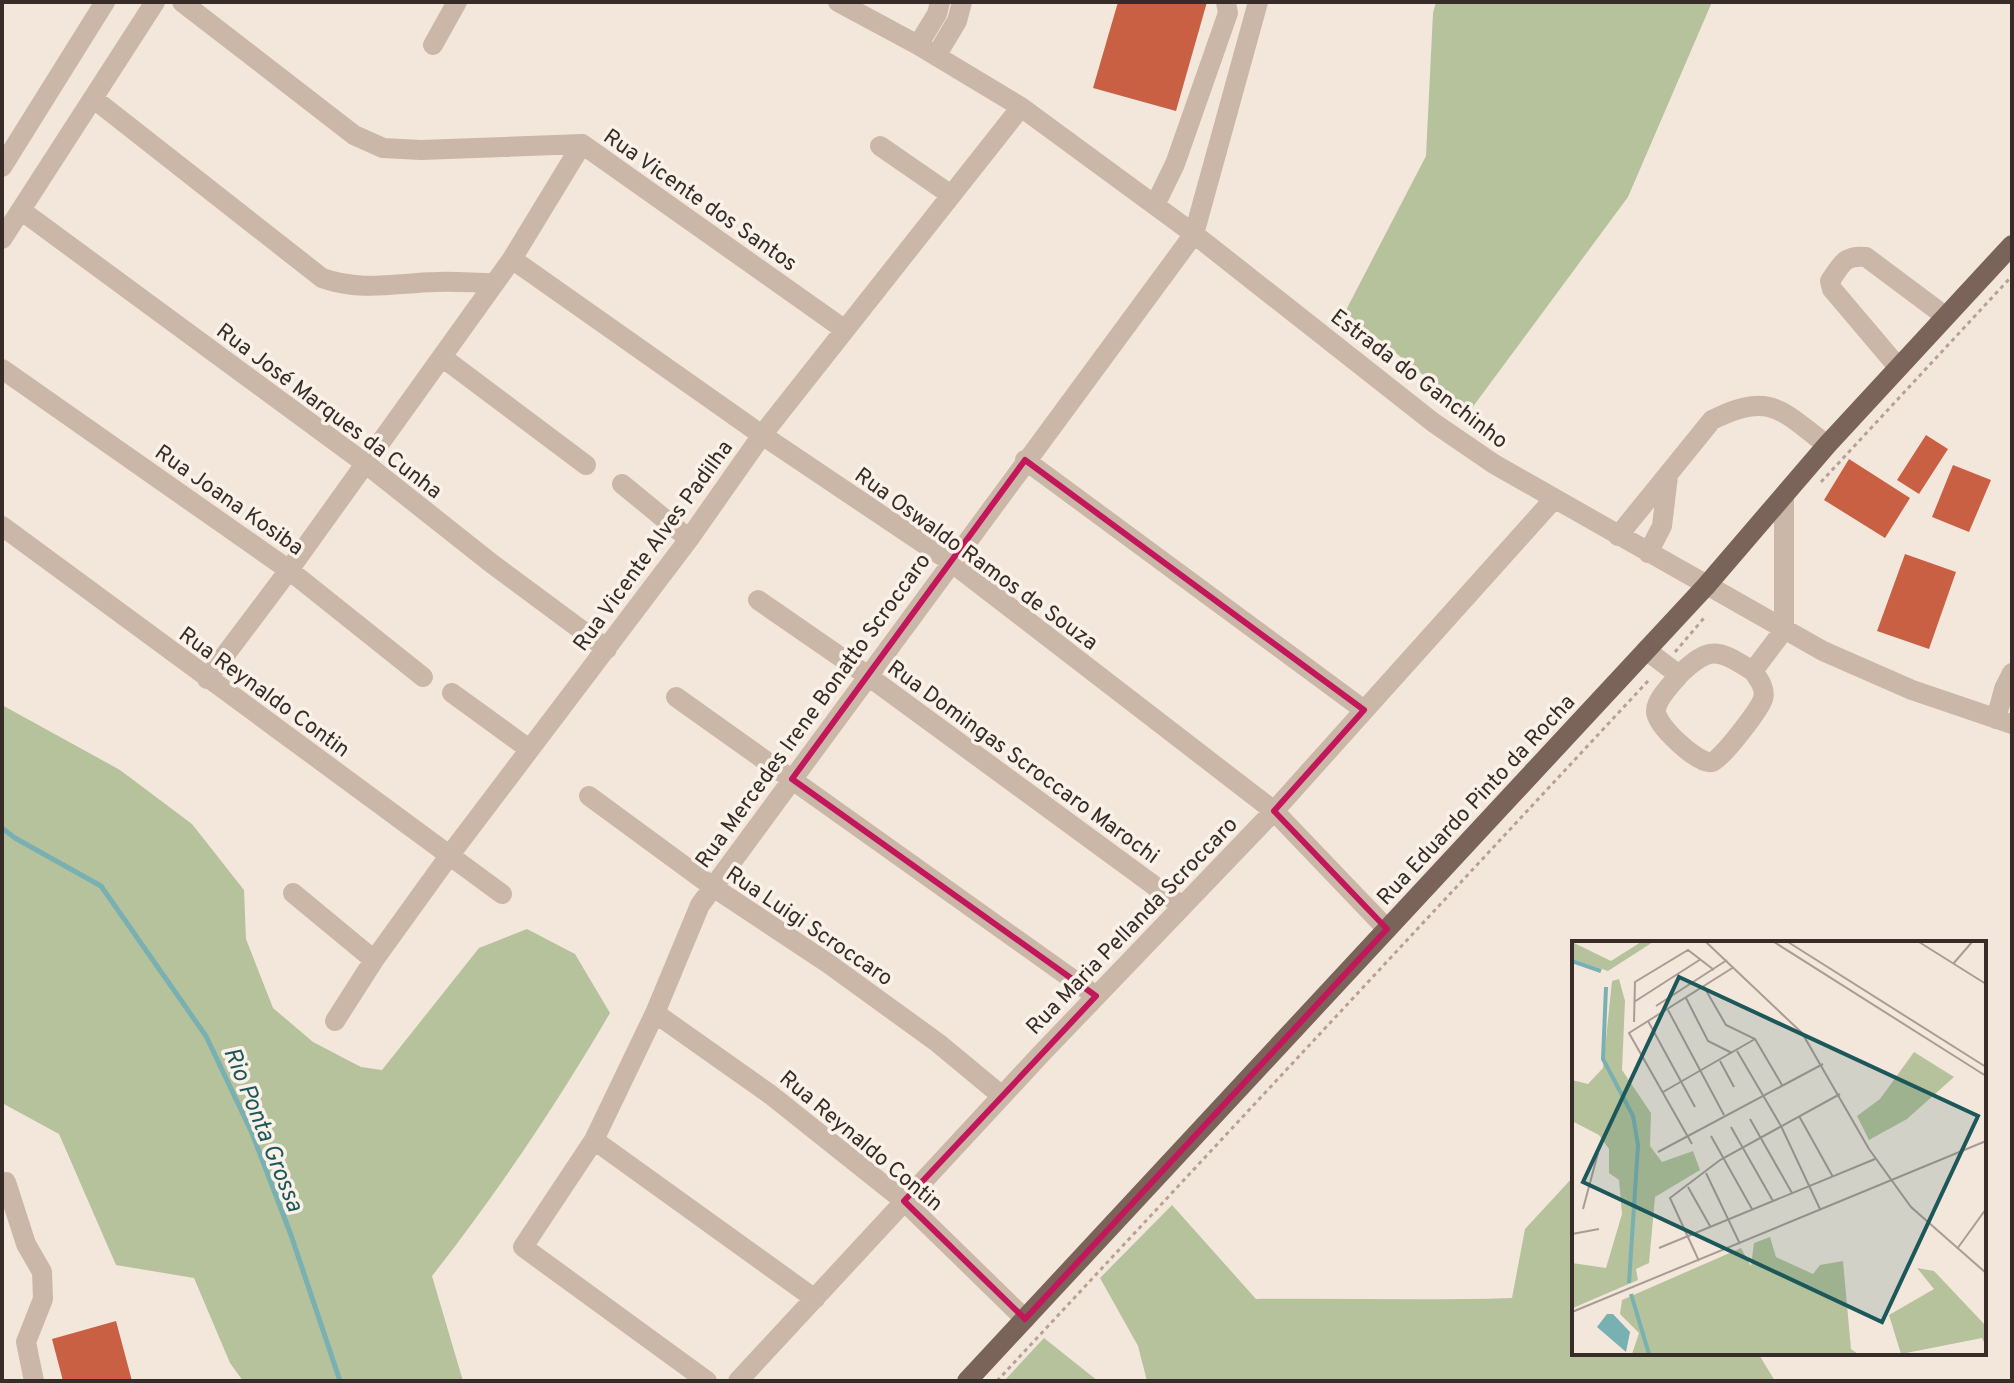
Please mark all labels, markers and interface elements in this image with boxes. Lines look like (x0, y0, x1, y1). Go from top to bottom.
street label: Rua Vicente dos Santos (597, 124, 802, 278)
street label: Estrada do Ganchinho (1324, 304, 1513, 456)
street label: Rua José Marques da Cunha (210, 318, 447, 506)
street label: Rua Vicente Alves Padilha (568, 436, 740, 657)
street label: Rua Joana Kosiba (149, 440, 308, 562)
street label: Rua Oswaldo Ramos de Souza (849, 463, 1102, 657)
street label: Rua Mercedes Irene Bonatto Scroccaro (691, 549, 937, 874)
street label: Rua Reynaldo Contin (173, 622, 354, 764)
street label: Rua Domingas Scroccaro Marochi (881, 655, 1164, 871)
street label: Rua Eduardo Pinto da Rocha (1372, 690, 1582, 912)
street label: Rua Maria Pellanda Scroccaro (1021, 812, 1244, 1041)
street label: Rua Luigi Scroccaro (720, 861, 897, 993)
inset map (1572, 941, 1986, 1355)
water label: Rio Ponta Grossa (215, 1043, 309, 1217)
street label: Rua Reynaldo Contin (773, 1066, 948, 1218)

